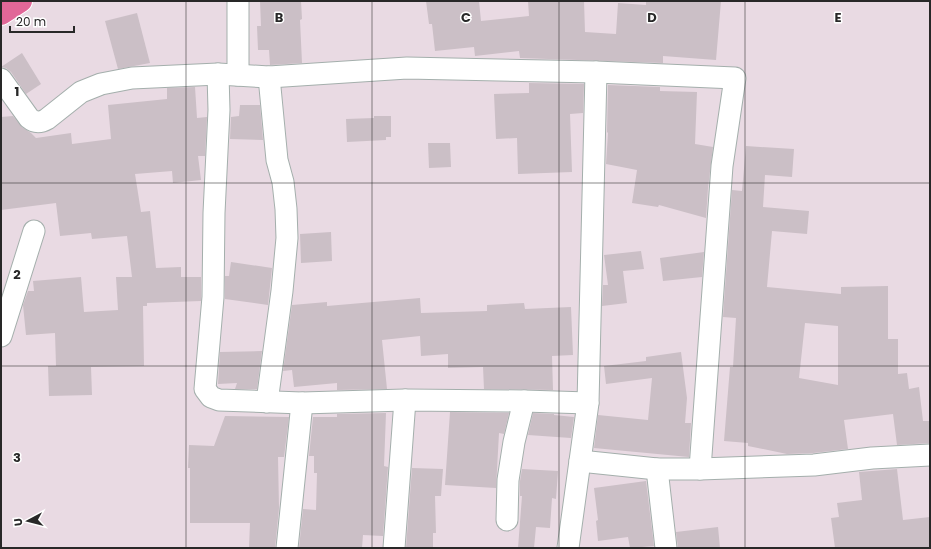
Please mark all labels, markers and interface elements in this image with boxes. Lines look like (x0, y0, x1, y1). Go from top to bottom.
scale bar (10, 8, 74, 34)
text: B (275, 8, 284, 27)
text: C (461, 8, 471, 27)
text: D (647, 8, 657, 27)
text: E (834, 8, 842, 27)
text: 20 m (16, 13, 46, 30)
text: 1 (15, 82, 19, 101)
text: 2 (13, 265, 21, 284)
text: 3 (13, 448, 21, 467)
north arrow (8, 501, 48, 541)
text: U (10, 517, 26, 527)

